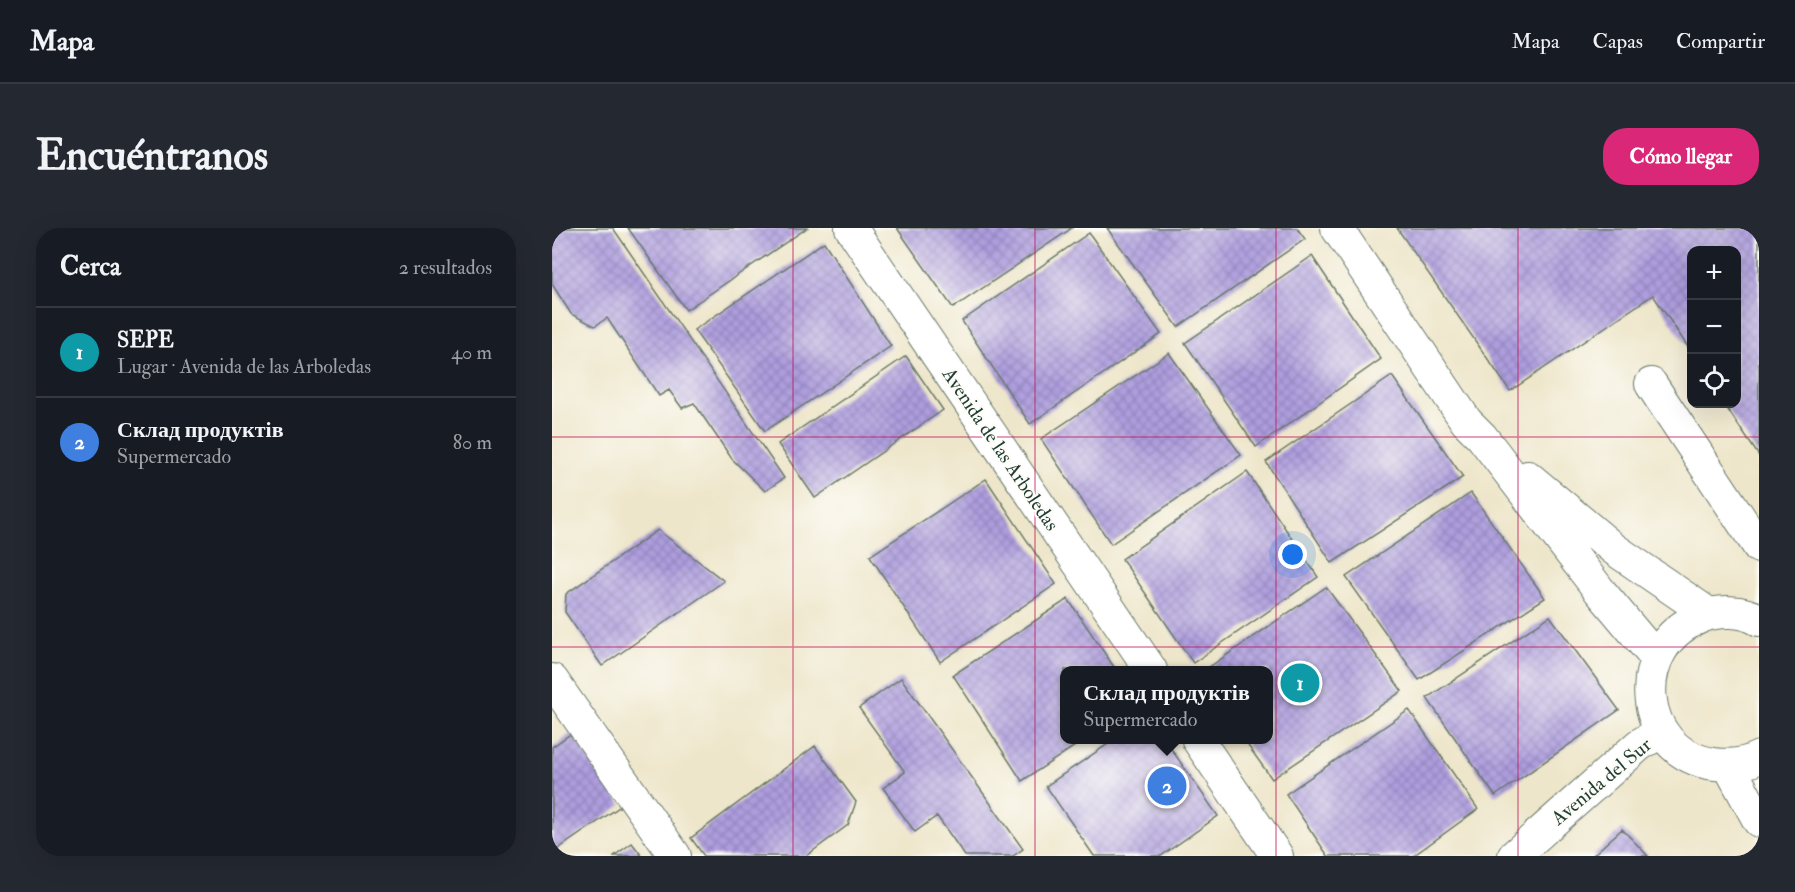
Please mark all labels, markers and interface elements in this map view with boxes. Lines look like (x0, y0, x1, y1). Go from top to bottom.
text: Mapa (30, 24, 94, 59)
text: Mapa (1512, 28, 1560, 55)
text: Capas (1593, 28, 1643, 55)
text: Compartir (1676, 28, 1765, 55)
button: Cómo llegar (1603, 128, 1759, 185)
text: Encuéntranos (36, 130, 268, 182)
map controls (1687, 246, 1741, 408)
button: + (1687, 246, 1741, 300)
text: Cerca (60, 251, 121, 283)
text: 2 resultados (399, 255, 492, 280)
button: − (1687, 300, 1741, 354)
text: SEPE (117, 326, 174, 354)
text: 1 (76, 340, 83, 365)
text: 40 m (451, 340, 492, 365)
text: Lugar · Avenida de las Arboledas (117, 354, 371, 379)
button: locate (1687, 354, 1741, 408)
street label: Avenida de las Arboledas (936, 362, 1065, 536)
text: Склад продуктів (117, 416, 284, 444)
text: 2 (74, 430, 85, 455)
text: 80 m (453, 430, 492, 455)
text: Supermercado (117, 444, 231, 469)
your location (1278, 540, 1307, 569)
pin: 1 (1280, 660, 1320, 706)
popup (1060, 666, 1273, 744)
text: Склад продуктів (1083, 679, 1250, 707)
text: Supermercado (1083, 707, 1197, 732)
street label: Avenida del Sur (1545, 732, 1657, 831)
pin: 2 (1148, 764, 1186, 808)

